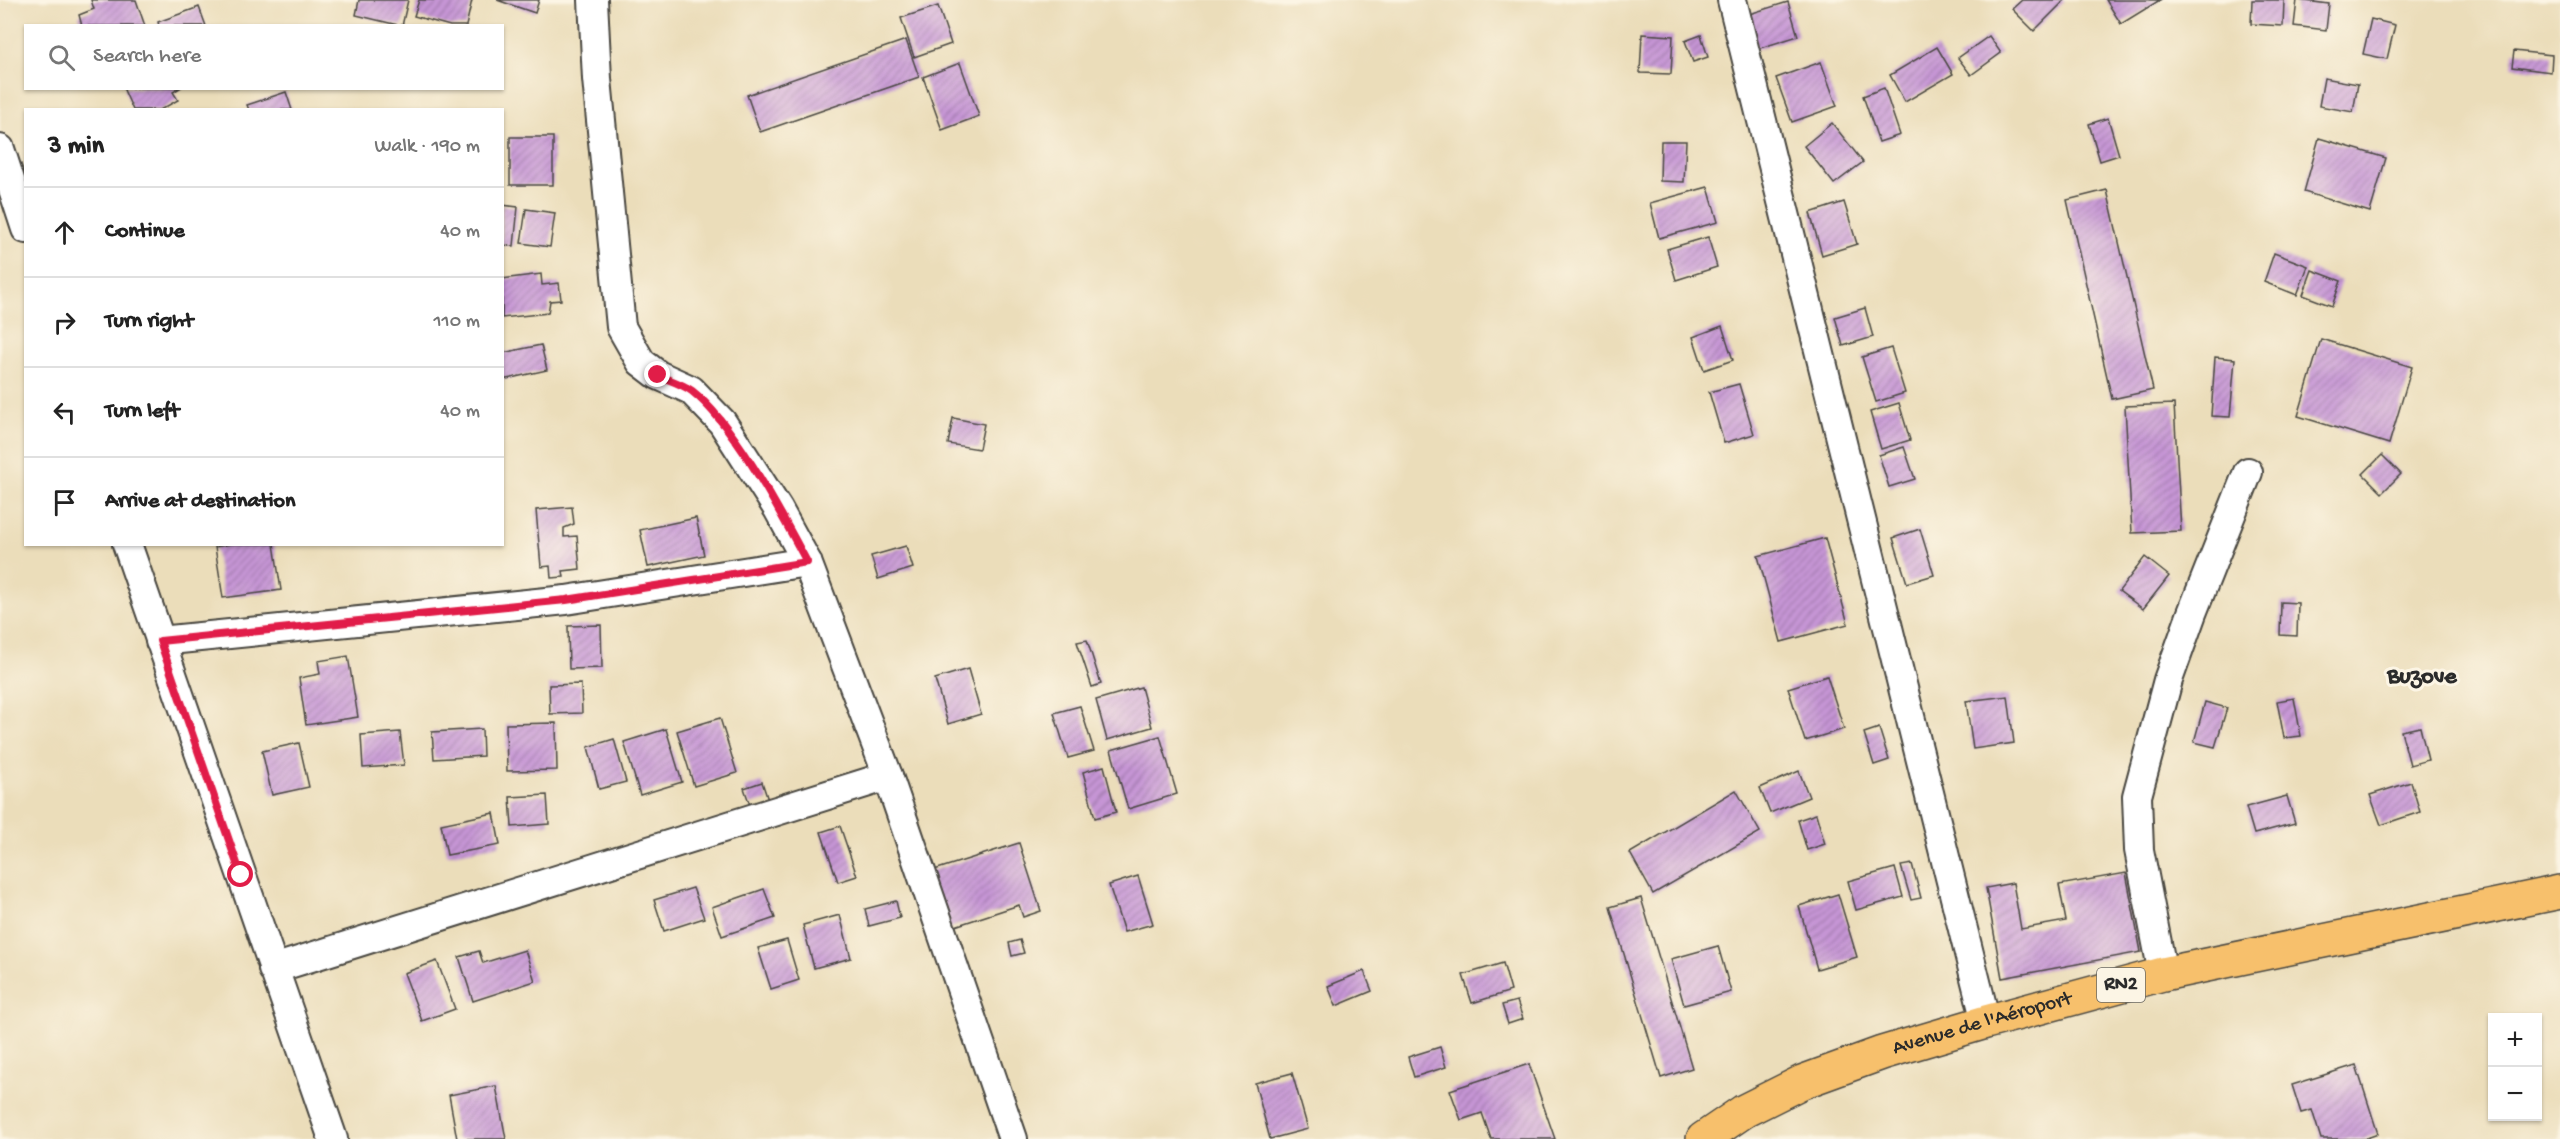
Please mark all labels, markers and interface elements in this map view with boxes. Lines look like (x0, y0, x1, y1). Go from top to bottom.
search box (24, 24, 504, 90)
icon: search (45, 41, 78, 74)
text: Search here (93, 44, 201, 70)
text: 3 min (48, 132, 104, 163)
text: Walk · 190 m (374, 136, 480, 159)
icon: ahead (48, 216, 81, 249)
text: Continue (105, 219, 185, 245)
text: 40 m (440, 221, 480, 244)
icon: right (48, 306, 81, 339)
text: Turn right (105, 309, 193, 335)
text: 110 m (434, 311, 480, 334)
route end (644, 361, 670, 387)
icon: left (48, 396, 81, 429)
text: Turn left (105, 399, 179, 425)
text: 40 m (440, 401, 480, 424)
icon: arrive (48, 486, 81, 519)
text: Arrive at destination (105, 489, 295, 515)
district label: Buzove (2386, 663, 2458, 692)
route start (227, 861, 253, 887)
road number: RN2 (2097, 968, 2145, 1002)
street label: Avenue de l'Aéroport (1890, 986, 2077, 1062)
map controls (2488, 1013, 2542, 1121)
button: + (2488, 1013, 2542, 1067)
button: − (2488, 1067, 2542, 1121)

